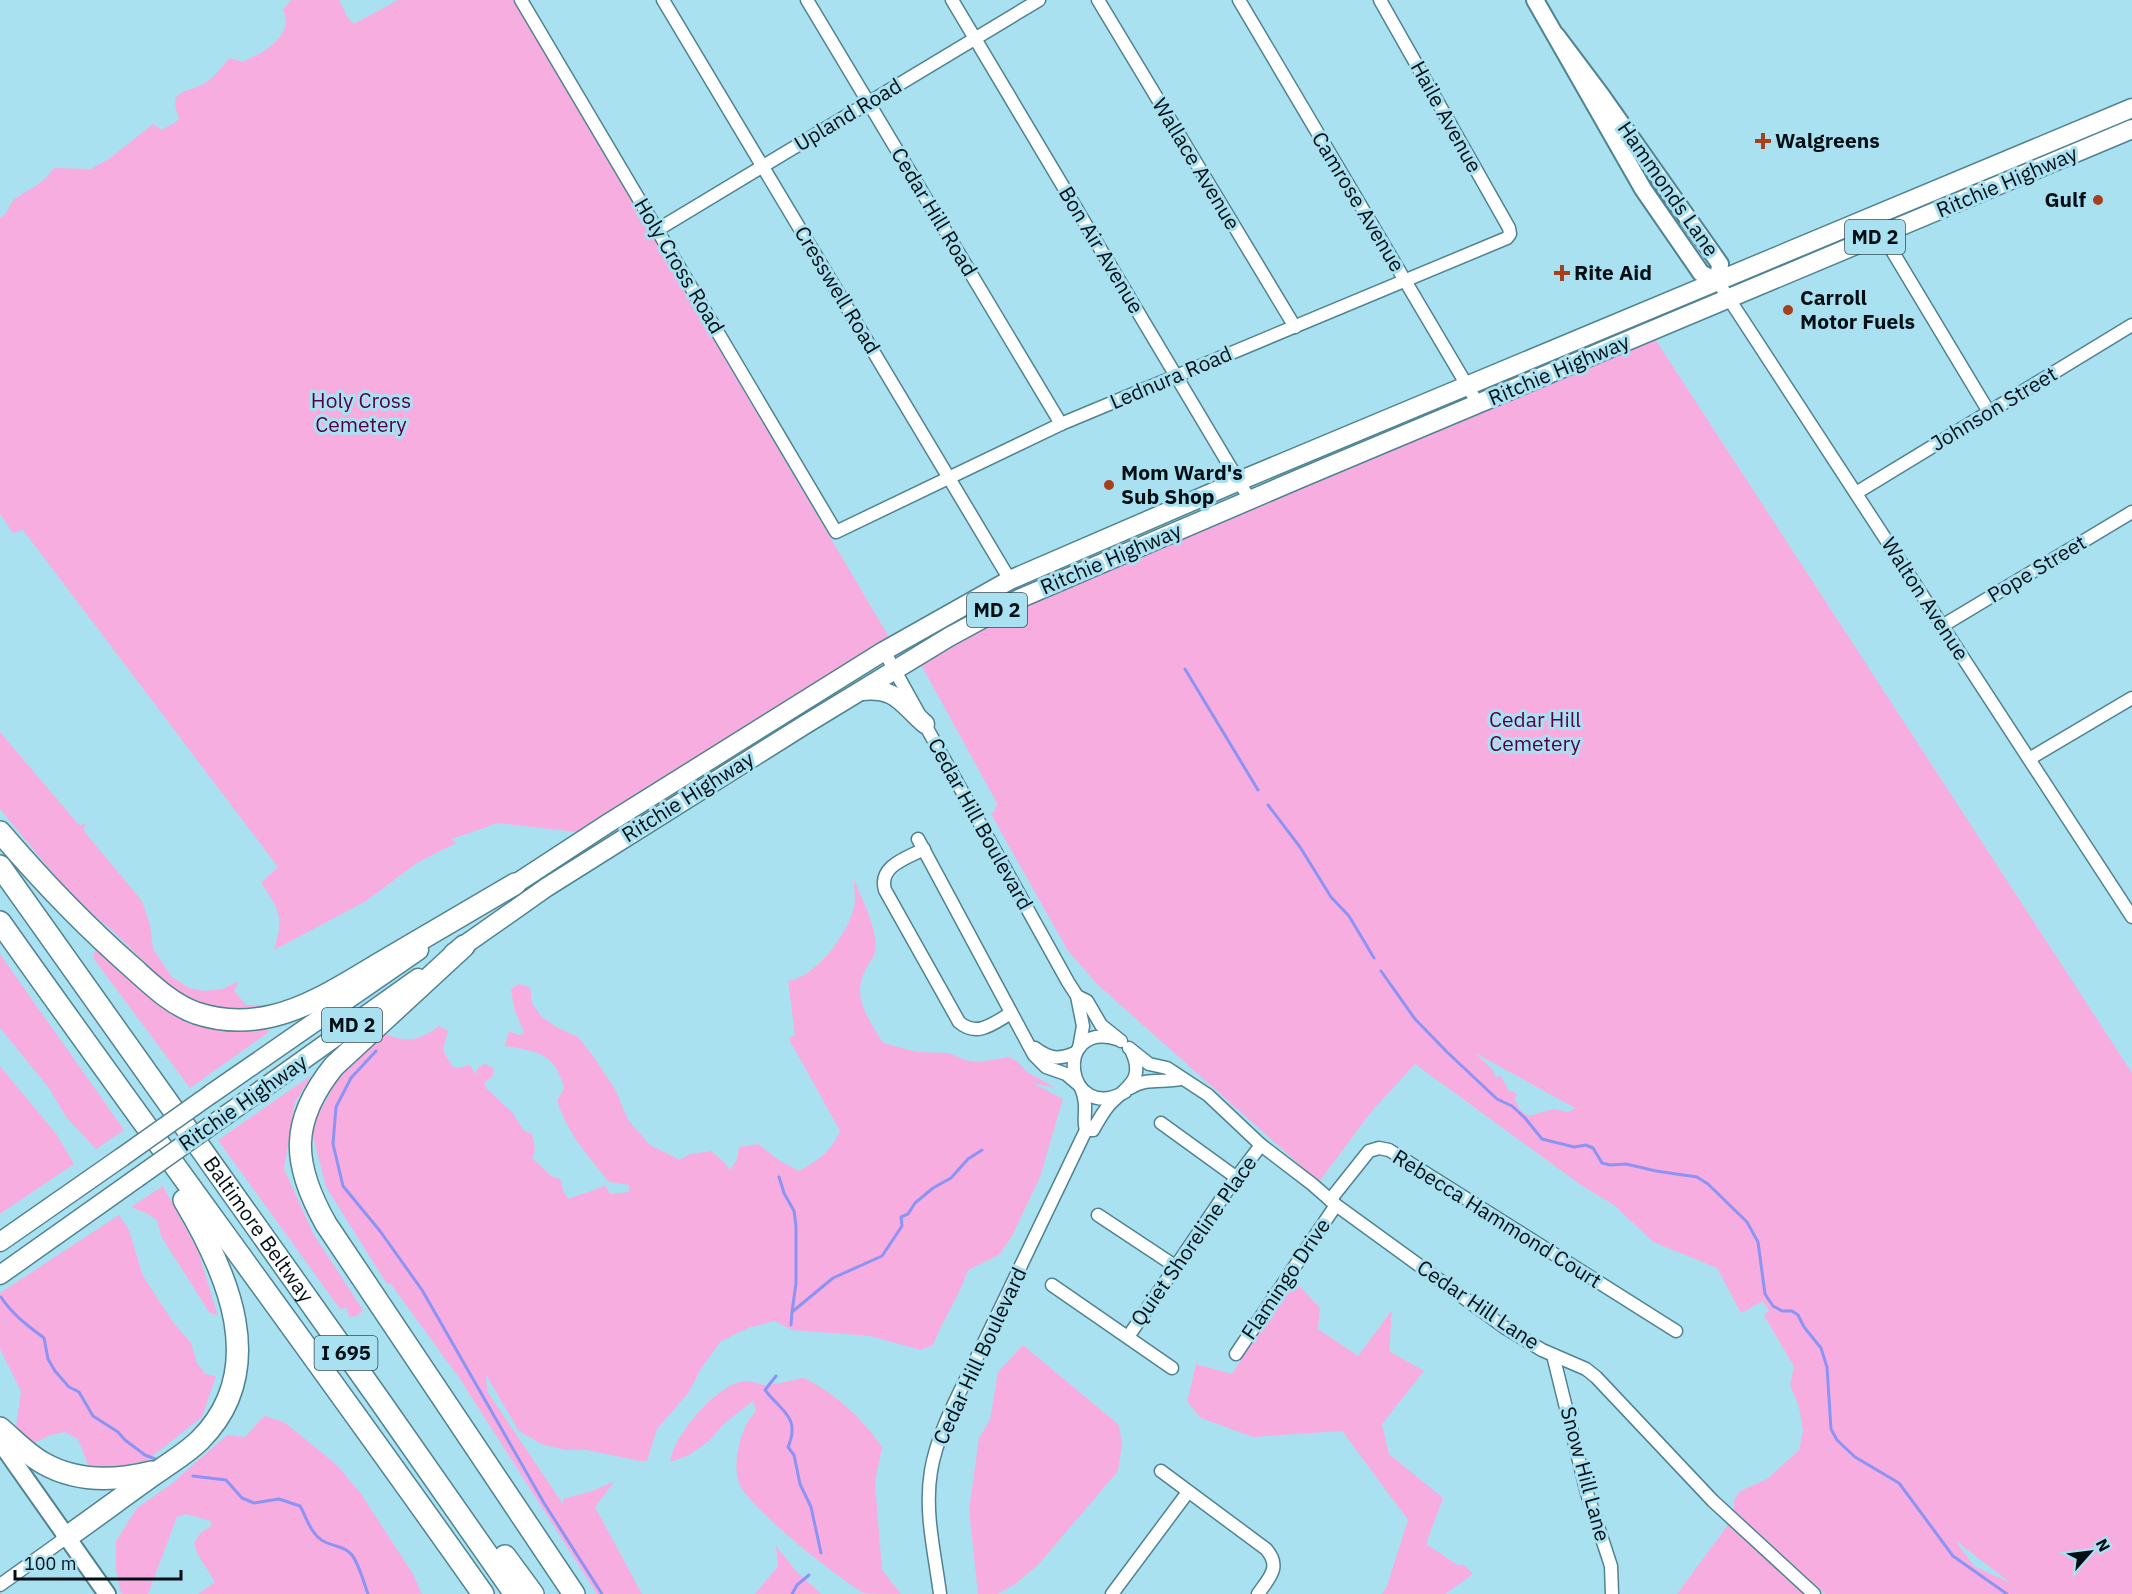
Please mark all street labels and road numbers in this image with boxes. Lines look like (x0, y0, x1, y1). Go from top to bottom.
street label: Haile Avenue (1405, 56, 1489, 177)
street label: Upland Road (789, 71, 906, 157)
street label: Wallace Avenue (1146, 92, 1247, 235)
street label: Hammonds Lane (1612, 115, 1726, 262)
street label: Camrose Avenue (1306, 126, 1412, 277)
street label: Ritchie Highway (1932, 139, 2082, 223)
street label: Cedar Hill Road (885, 142, 984, 281)
street label: Bon Air Avenue (1053, 181, 1151, 318)
street label: Holy Cross Road (628, 192, 731, 338)
street label: Cresswell Road (789, 220, 887, 359)
road number: MD 2 (1845, 220, 1905, 254)
street label: Ritchie Highway (1484, 327, 1634, 411)
street label: Lednura Road (1105, 339, 1236, 415)
street label: Johnson Street (1925, 359, 2062, 457)
street label: Ritchie Highway (1036, 516, 1186, 600)
street label: Pope Street (1982, 528, 2091, 609)
street label: Walton Avenue (1876, 532, 1976, 665)
road number: MD 2 (967, 593, 1027, 627)
street label: Cedar Hill Boulevard (922, 733, 1040, 915)
street label: Ritchie Highway (616, 744, 759, 848)
road number: MD 2 (322, 1008, 382, 1042)
street label: Ritchie Highway (173, 1047, 313, 1157)
street label: Rebecca Hammond Court (1388, 1142, 1607, 1294)
street label: Baltimore Beltway (198, 1150, 321, 1308)
street label: Quiet Shoreline Place (1124, 1150, 1263, 1331)
street label: Flamingo Drive (1234, 1212, 1336, 1345)
street label: Cedar Hill Lane (1412, 1253, 1545, 1356)
street label: Cedar Hill Boulevard (926, 1262, 1032, 1449)
road number: I 695 (314, 1336, 378, 1370)
street label: Snow Hill Lane (1555, 1403, 1617, 1544)

